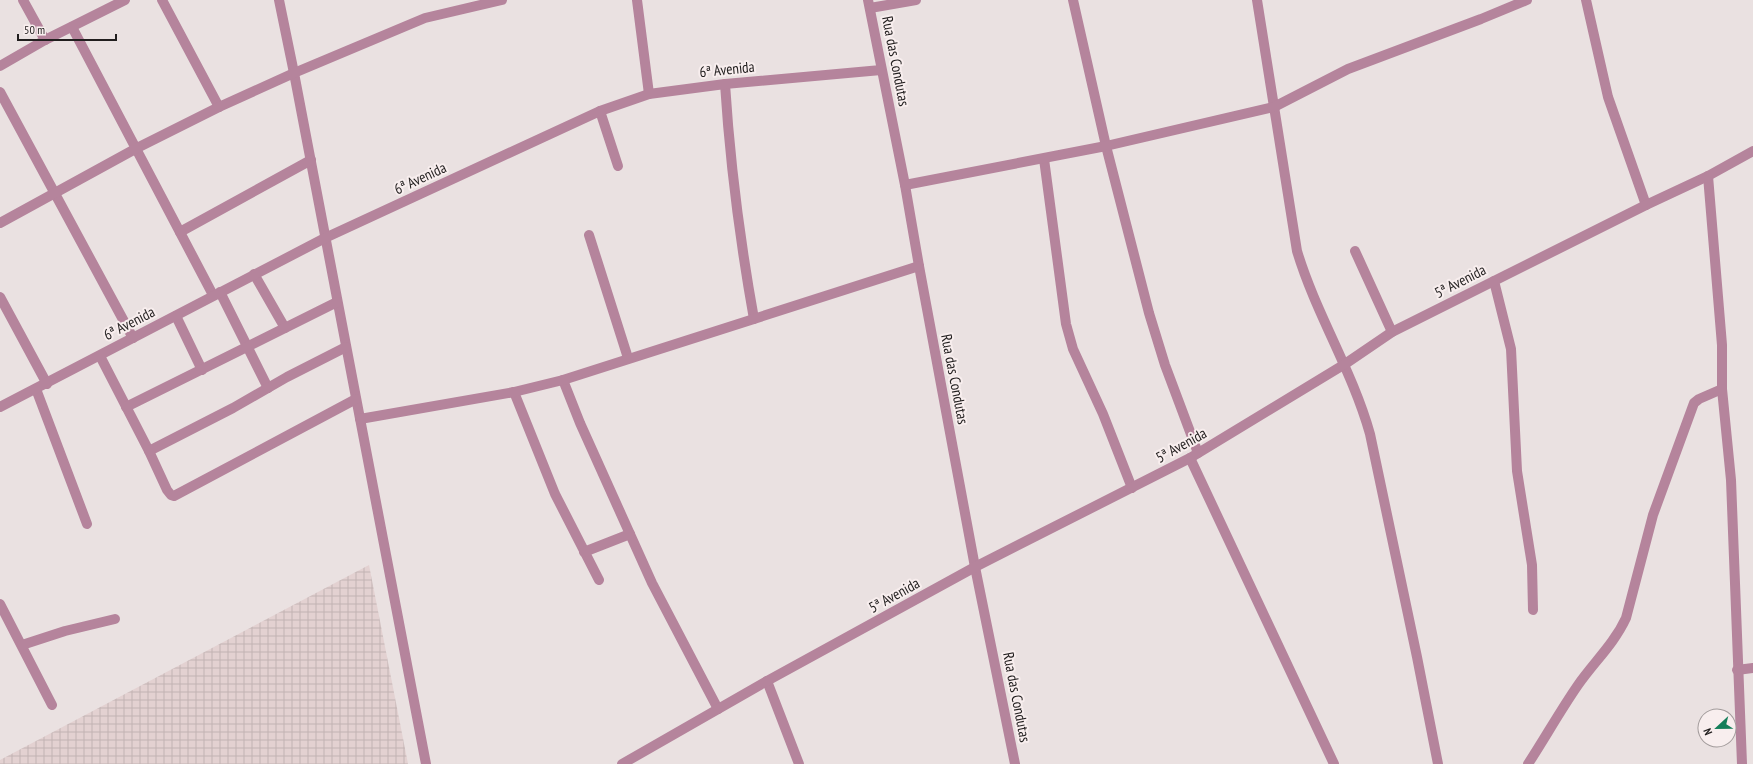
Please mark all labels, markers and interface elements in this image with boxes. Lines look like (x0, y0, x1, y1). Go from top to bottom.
street label: Rua das Condutas (878, 14, 914, 108)
scale bar (18, 16, 116, 42)
text: 50 m (24, 22, 45, 37)
street label: 6ª Avenida (699, 57, 755, 81)
street label: 6ª Avenida (391, 158, 449, 198)
street label: 5ª Avenida (1431, 260, 1489, 302)
street label: 6ª Avenida (100, 302, 158, 344)
street label: Rua das Condutas (937, 332, 973, 426)
street label: 5ª Avenida (1152, 423, 1210, 467)
street label: 5ª Avenida (865, 573, 923, 617)
street label: Rua das Condutas (999, 650, 1035, 744)
north arrow (1697, 708, 1737, 748)
text: N (1700, 726, 1715, 737)

